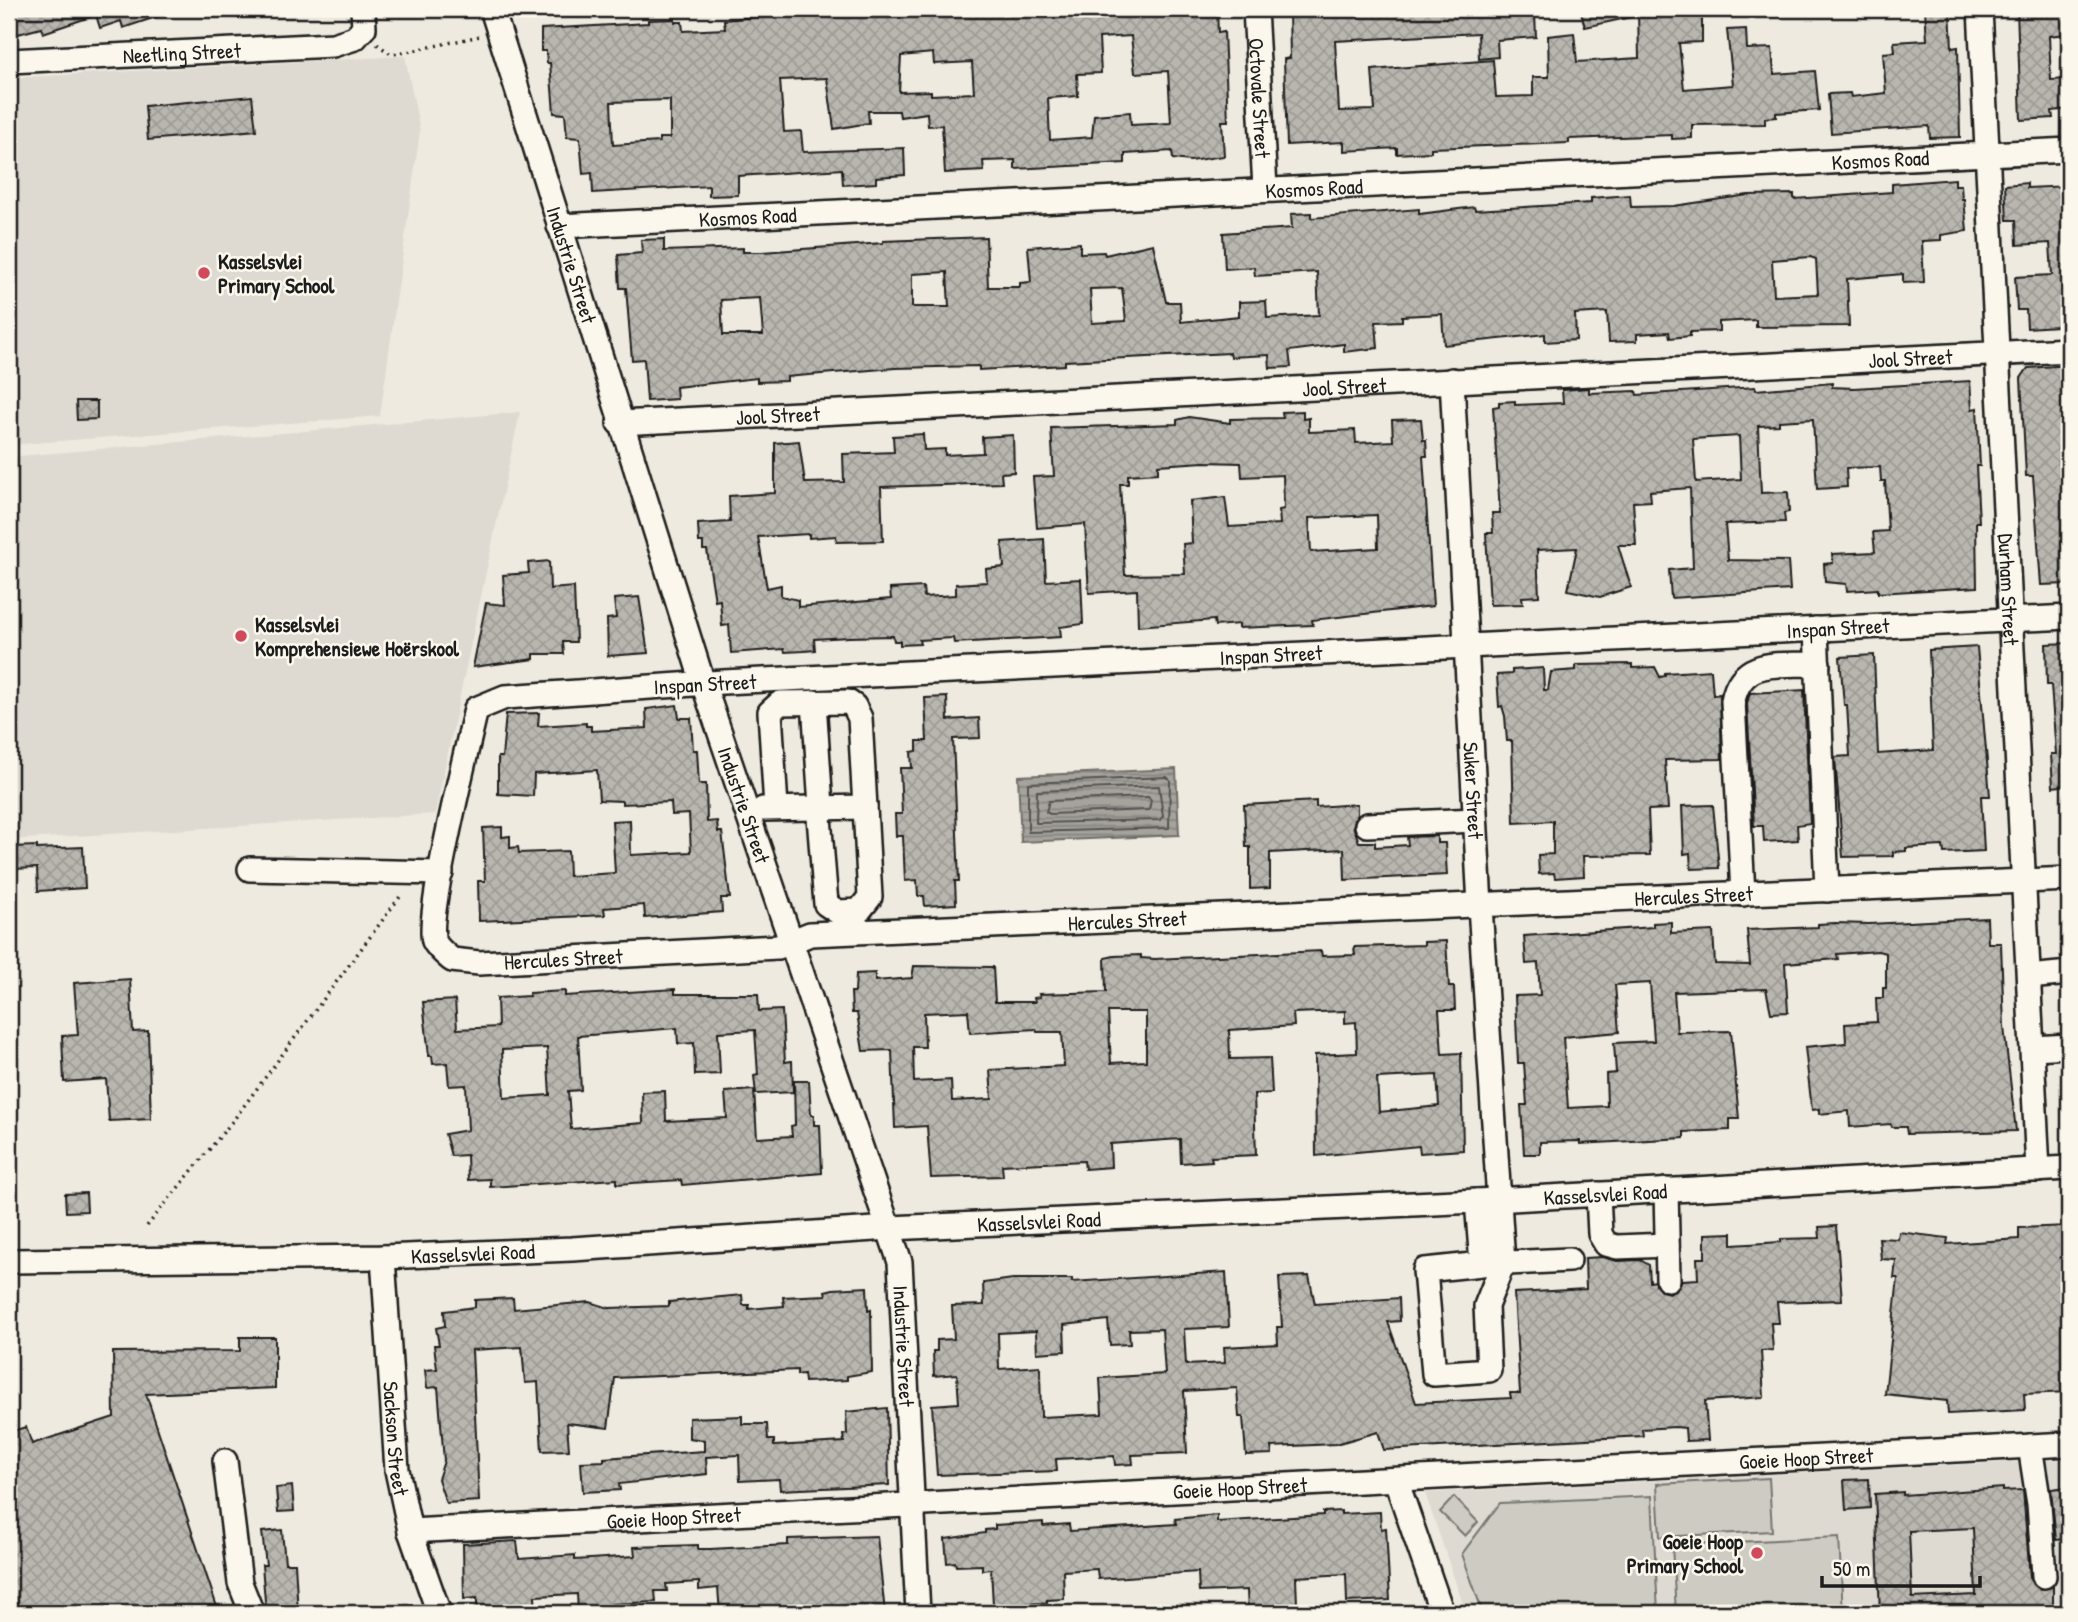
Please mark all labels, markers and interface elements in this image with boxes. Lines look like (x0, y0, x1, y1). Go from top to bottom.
street label: Neetling Street (122, 35, 242, 70)
street label: Octovale Street (1242, 37, 1278, 159)
street label: Kosmos Road (1831, 143, 1930, 176)
street label: Kosmos Road (1265, 171, 1364, 205)
street label: Kosmos Road (698, 200, 797, 233)
street label: Industrie Street (540, 203, 604, 328)
place label: Kasselsvlei Primary School (218, 247, 335, 301)
marker: Kasselsvlei Primary School (196, 265, 212, 281)
street label: Jool Street (1868, 341, 1954, 375)
street label: Jool Street (1301, 370, 1388, 403)
street label: Jool Street (735, 398, 821, 432)
street label: Durham Street (1992, 533, 2026, 646)
place label: Kasselsvlei Komprehensiewe Hoërskool (255, 610, 459, 664)
street label: Inspan Street (1786, 611, 1891, 645)
marker: Kasselsvlei Komprehensiewe Hoërskool (233, 628, 249, 644)
street label: Inspan Street (1219, 638, 1324, 672)
street label: Inspan Street (653, 667, 758, 701)
street label: Suker Street (1457, 741, 1491, 840)
street label: Industrie Street (711, 743, 778, 868)
street label: Hercules Street (1634, 878, 1754, 912)
street label: Hercules Street (1067, 903, 1188, 937)
street label: Hercules Street (503, 941, 624, 976)
street label: Kasselsvlei Road (1543, 1176, 1668, 1212)
street label: Kasselsvlei Road (976, 1204, 1101, 1238)
street label: Kasselsvlei Road (410, 1236, 535, 1270)
street label: Industrie Street (887, 1285, 922, 1408)
street label: Sackson Street (377, 1380, 417, 1499)
street label: Goeie Hoop Street (1738, 1440, 1875, 1476)
street label: Goeie Hoop Street (1172, 1469, 1308, 1505)
street label: Goeie Hoop Street (606, 1499, 742, 1535)
place label: Goeie Hoop Primary School (1627, 1527, 1744, 1581)
marker: Goeie Hoop Primary School (1749, 1545, 1765, 1561)
scale bar (1822, 1545, 1980, 1589)
text: 50 m (1833, 1554, 1870, 1583)

